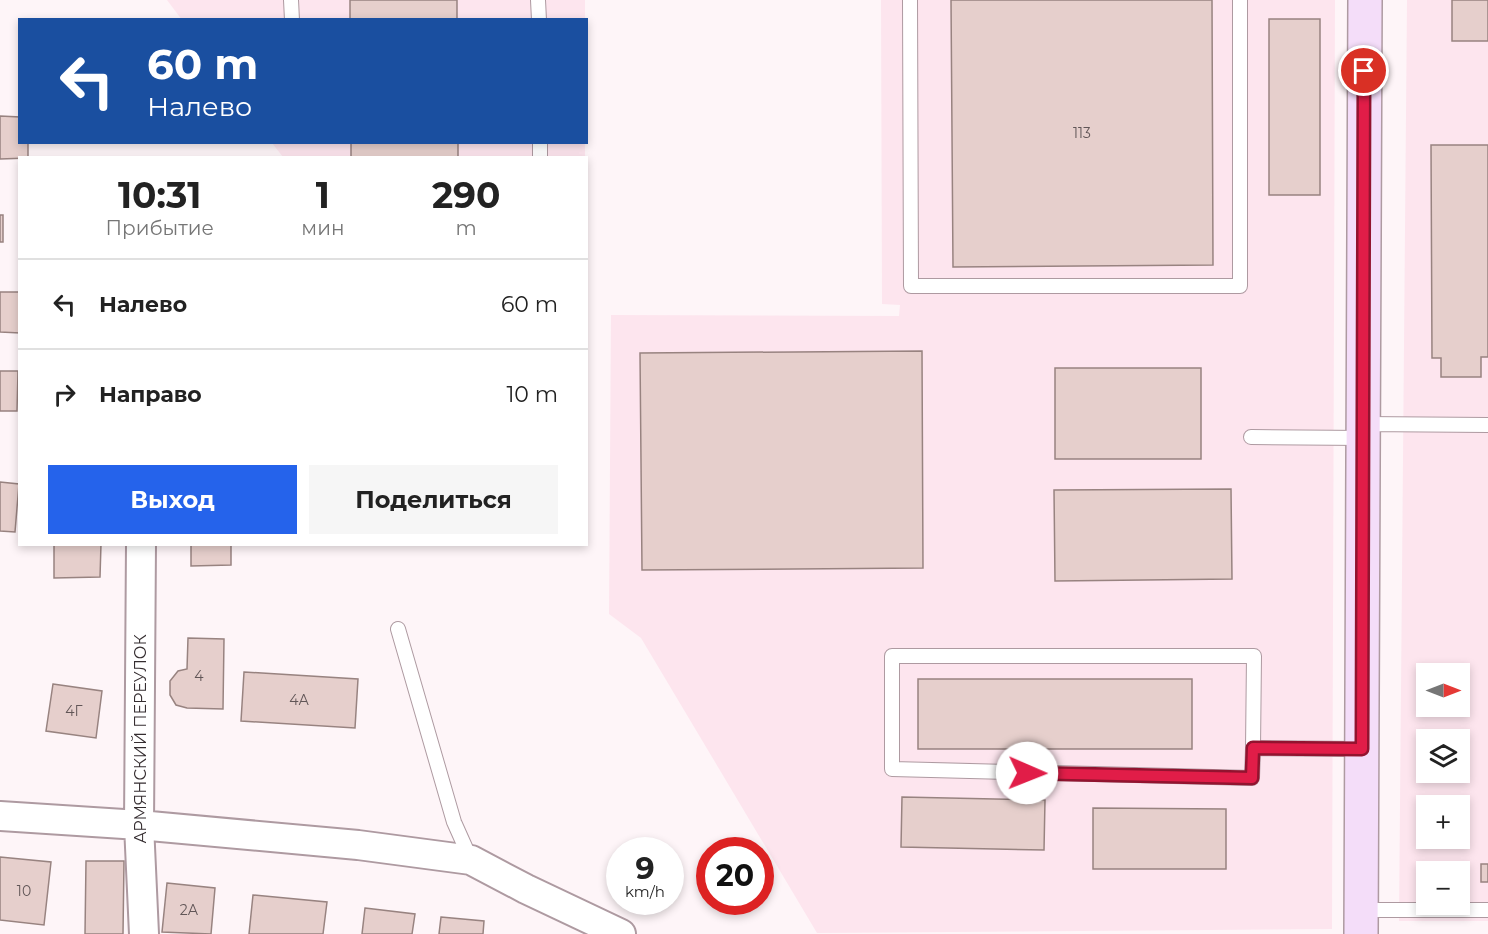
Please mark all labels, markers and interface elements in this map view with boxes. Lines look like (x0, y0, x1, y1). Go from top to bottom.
text: 60 m (147, 38, 258, 90)
icon: left (48, 42, 126, 120)
pin (1338, 45, 1389, 96)
icon: arrive (1347, 54, 1380, 87)
text: Налево (147, 90, 252, 123)
house number: 113 (1073, 124, 1091, 142)
text: 10:31 (118, 173, 201, 217)
text: 1 (316, 173, 330, 217)
text: 290 (432, 173, 501, 217)
text: Прибытие (105, 216, 214, 240)
text: мин (301, 216, 344, 240)
text: m (456, 216, 477, 240)
icon: left (48, 288, 81, 321)
text: Налево (99, 291, 187, 318)
text: 60 m (501, 291, 558, 318)
icon: right (48, 378, 81, 411)
text: Направо (99, 381, 202, 408)
text: 10 m (506, 381, 558, 408)
button: Выход (48, 465, 297, 534)
button: Поделиться (309, 465, 558, 534)
street label: АРМЯНСКИЙ ПЕРЕУЛОК (131, 634, 150, 844)
north arrow (1416, 663, 1470, 717)
map controls (1416, 663, 1470, 915)
house number: 4 (194, 667, 204, 685)
house number: 4А (289, 691, 309, 709)
house number: 4Г (65, 702, 83, 720)
button: layers (1416, 729, 1470, 783)
position arrow (995, 741, 1059, 805)
button: + (1416, 795, 1470, 849)
speed limit sign: 20 (696, 837, 774, 915)
text: 9 (635, 850, 655, 887)
button: − (1416, 861, 1470, 915)
house number: 10 (17, 882, 31, 900)
text: km/h (625, 882, 665, 901)
house number: 2А (180, 901, 199, 919)

